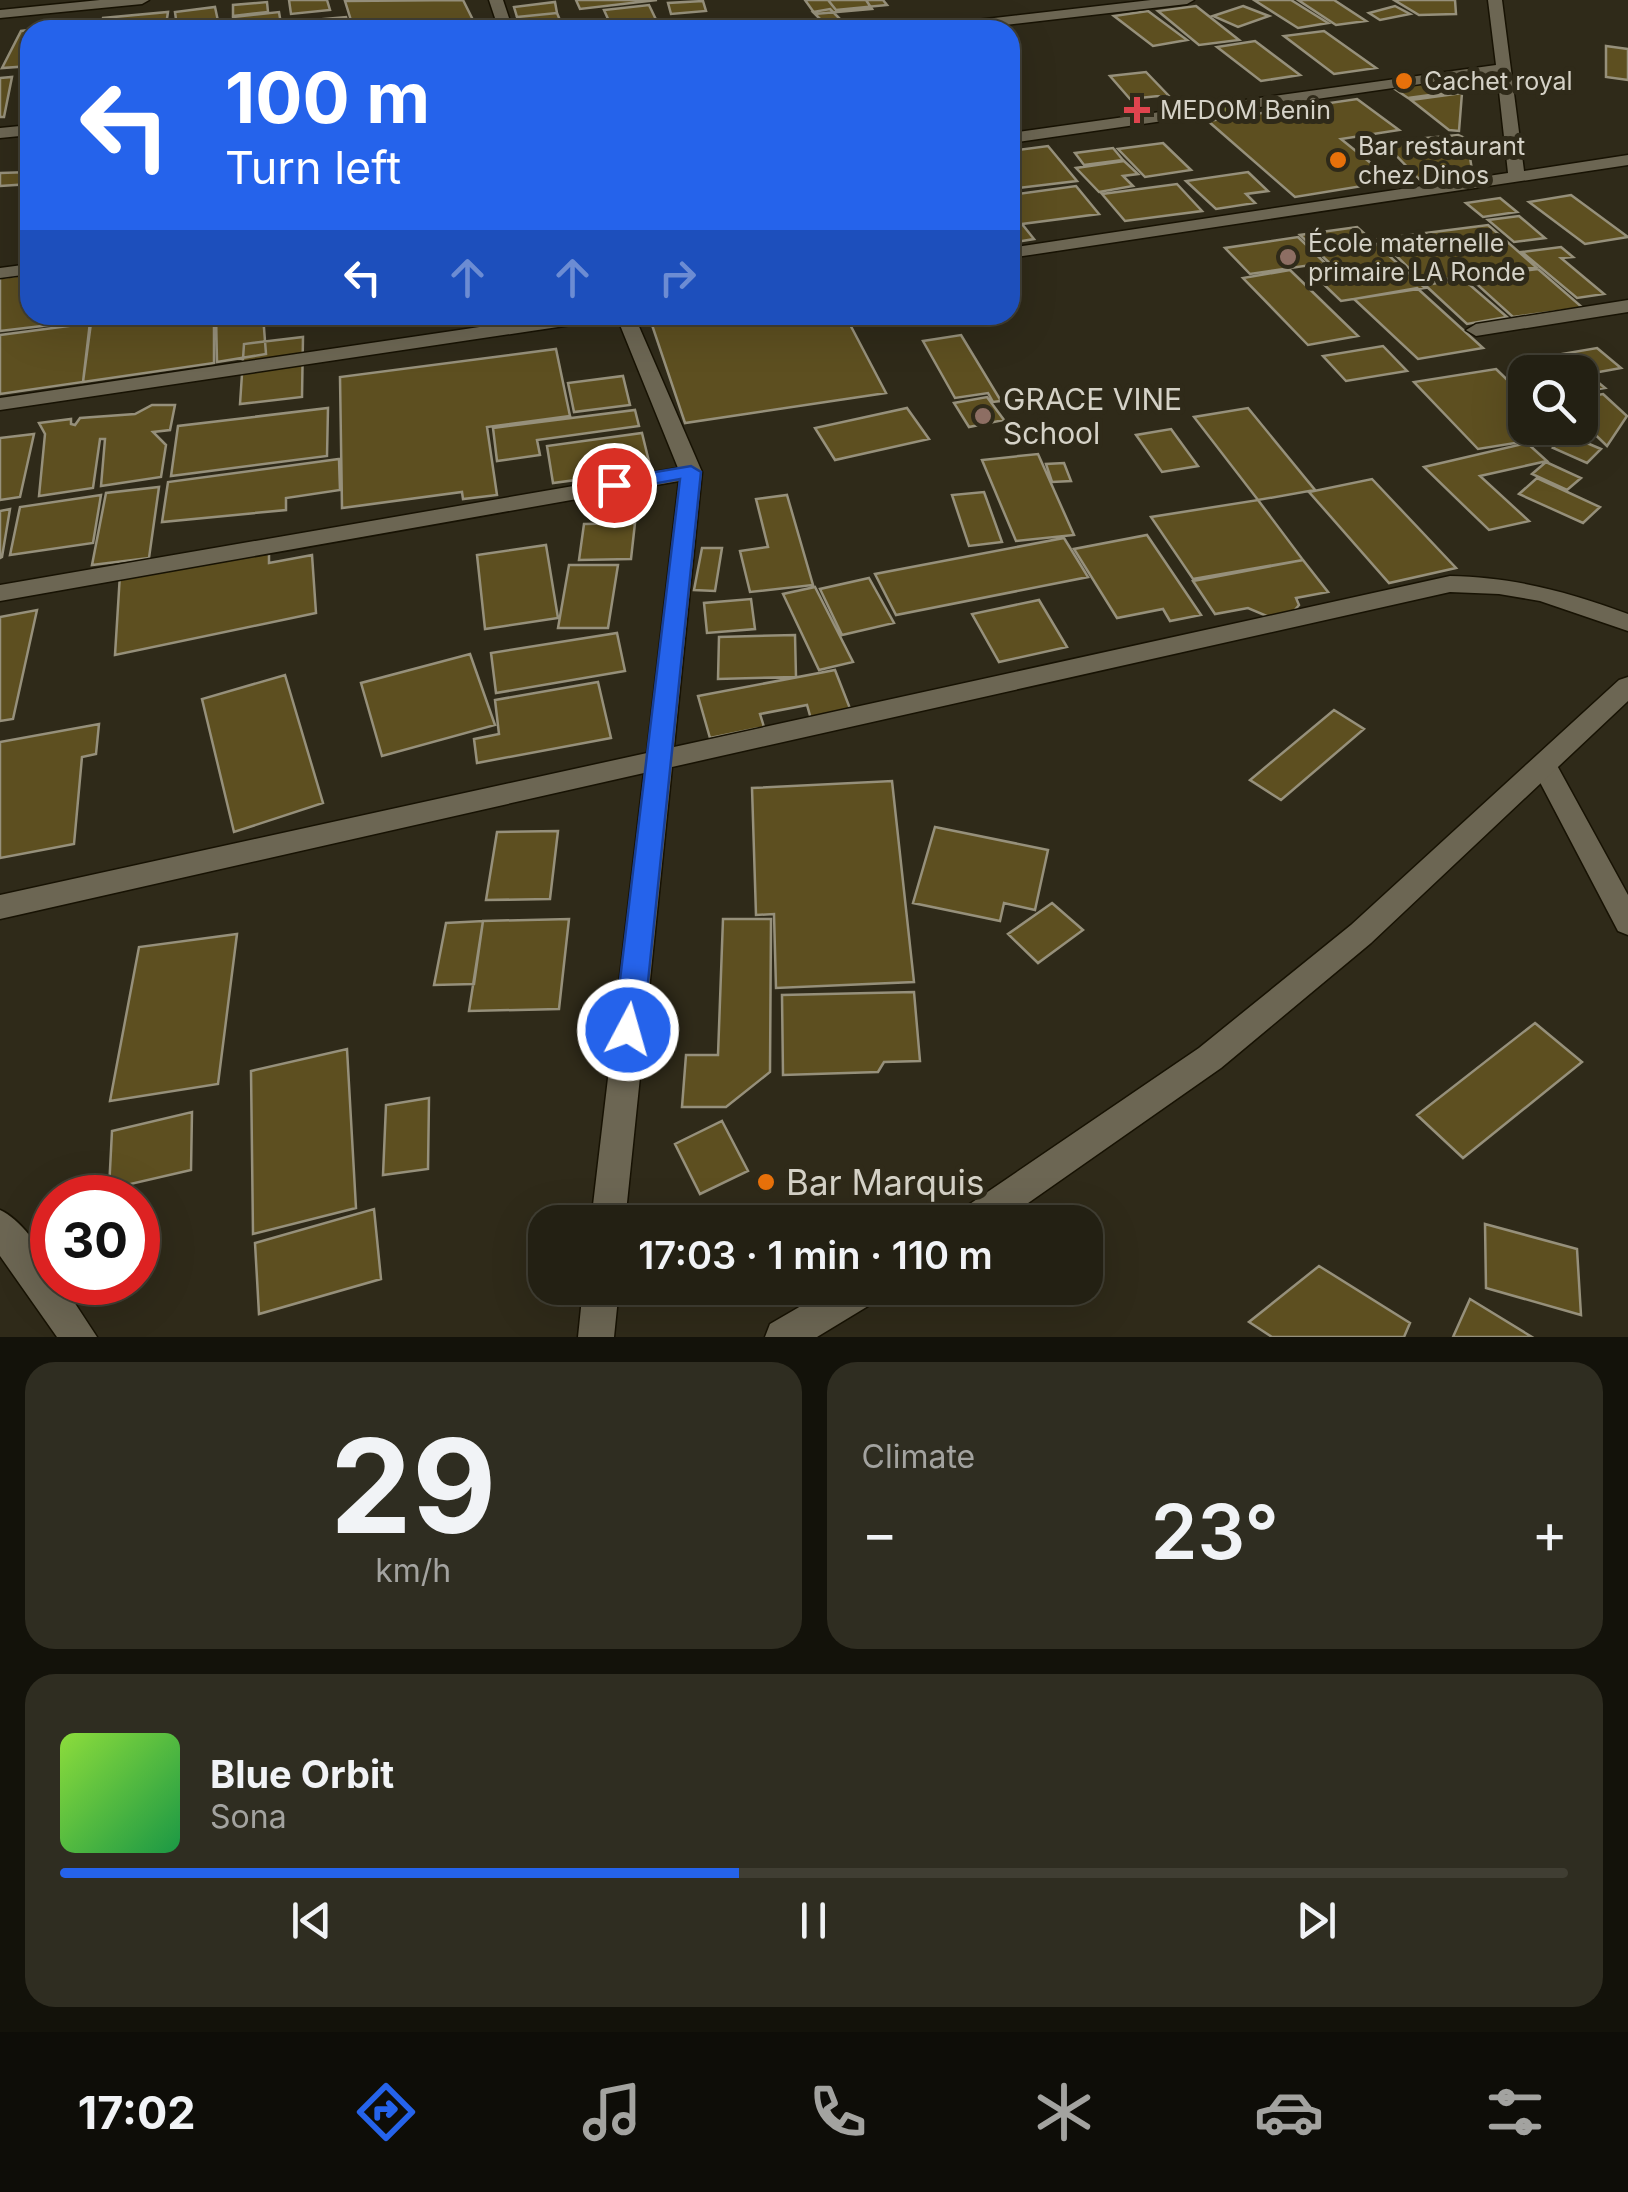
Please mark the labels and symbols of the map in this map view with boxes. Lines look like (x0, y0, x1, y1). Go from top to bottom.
place label: Cachet royal (1424, 66, 1573, 96)
marker: Cachet royal (1393, 70, 1415, 92)
place label: MEDOM Benin (1160, 95, 1331, 125)
marker: MEDOM Benin (1124, 97, 1150, 123)
place label: Bar restaurant chez Dinos (1358, 131, 1525, 190)
marker: Bar restaurant chez Dinos (1327, 149, 1349, 171)
place label: École maternelle primaire LA Ronde (1308, 227, 1526, 287)
marker: École maternelle primaire LA Ronde (1277, 246, 1299, 268)
place label: GRACE VINE School (1003, 381, 1182, 451)
marker: GRACE VINE School (972, 405, 994, 427)
pin (572, 443, 657, 528)
position arrow (576, 978, 680, 1082)
place label: Bar Marquis (786, 1161, 985, 1203)
marker: Bar Marquis (755, 1171, 777, 1193)
speed limit sign: 30 (30, 1175, 160, 1305)

